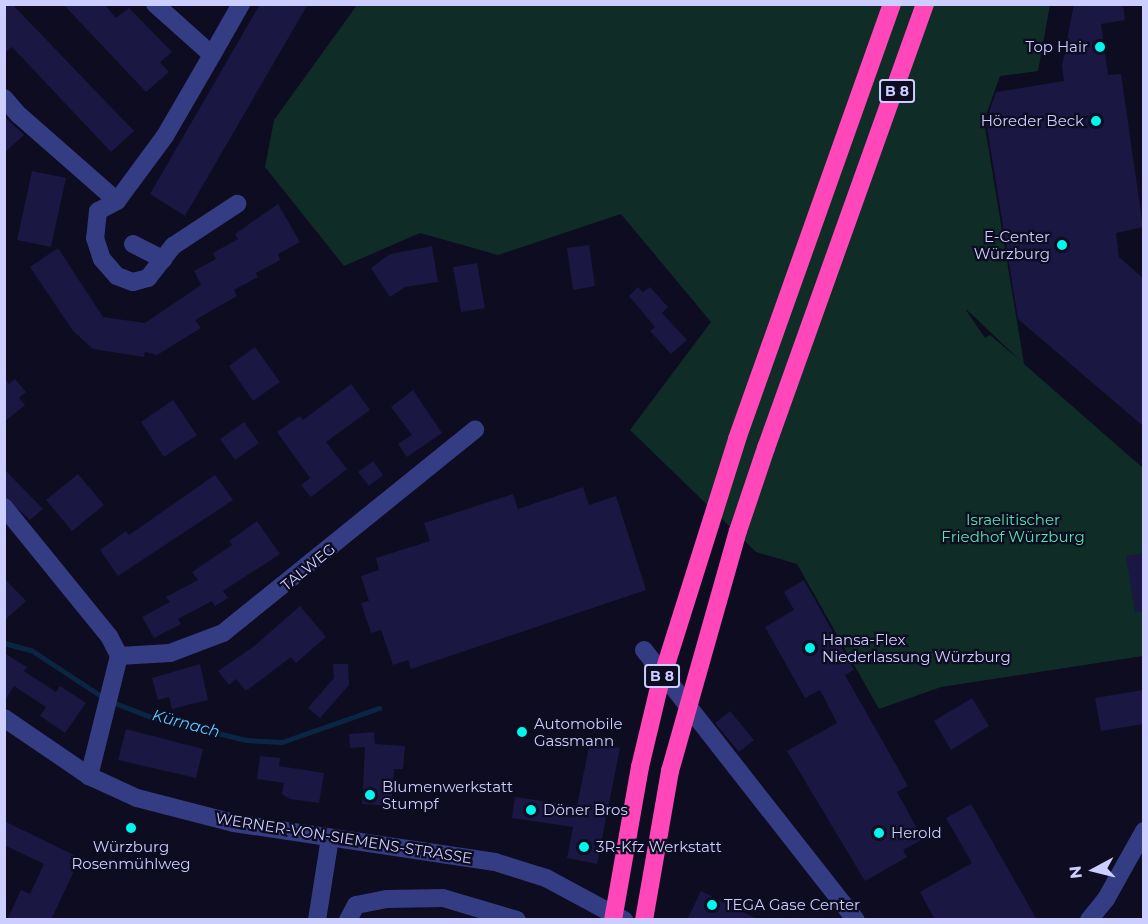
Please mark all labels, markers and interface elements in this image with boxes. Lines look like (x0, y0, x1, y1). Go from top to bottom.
place label: Top Hair (1026, 38, 1088, 56)
marker: Top Hair (1093, 40, 1107, 54)
road number: B 8 (879, 80, 915, 102)
place label: Höreder Beck (981, 112, 1084, 130)
marker: Höreder Beck (1089, 114, 1103, 128)
place label: E-Center Würzburg (974, 227, 1050, 262)
marker: E-Center Würzburg (1055, 238, 1069, 252)
park label: Israelitischer Friedhof Würzburg (941, 510, 1085, 545)
street label: TALWEG (277, 540, 339, 594)
place label: Hansa-Flex Niederlassung Würzburg (822, 630, 1011, 665)
marker: Hansa-Flex Niederlassung Würzburg (803, 641, 817, 655)
road number: B 8 (644, 665, 680, 687)
water label: Kürnach (150, 706, 222, 742)
place label: Automobile Gassmann (534, 714, 623, 749)
marker: Automobile Gassmann (515, 725, 529, 739)
place label: Blumenwerkstatt Stumpf (382, 777, 513, 812)
marker: Blumenwerkstatt Stumpf (363, 788, 377, 802)
place label: Döner Bros (543, 801, 628, 819)
marker: Döner Bros (524, 803, 538, 817)
street label: WERNER-VON-SIEMENS-STRASSE (215, 809, 473, 867)
marker: Würzburg Rosenmühlweg (124, 821, 138, 835)
place label: Herold (891, 824, 942, 842)
marker: Herold (872, 826, 886, 840)
place label: Würzburg Rosenmühlweg (71, 837, 191, 872)
place label: 3R-Kfz Werkstatt (596, 838, 722, 856)
marker: 3R-Kfz Werkstatt (577, 840, 591, 854)
north arrow (1064, 840, 1124, 900)
text: N (1065, 865, 1086, 880)
place label: TEGA Gase Center (724, 896, 860, 914)
marker: TEGA Gase Center (705, 898, 719, 912)

